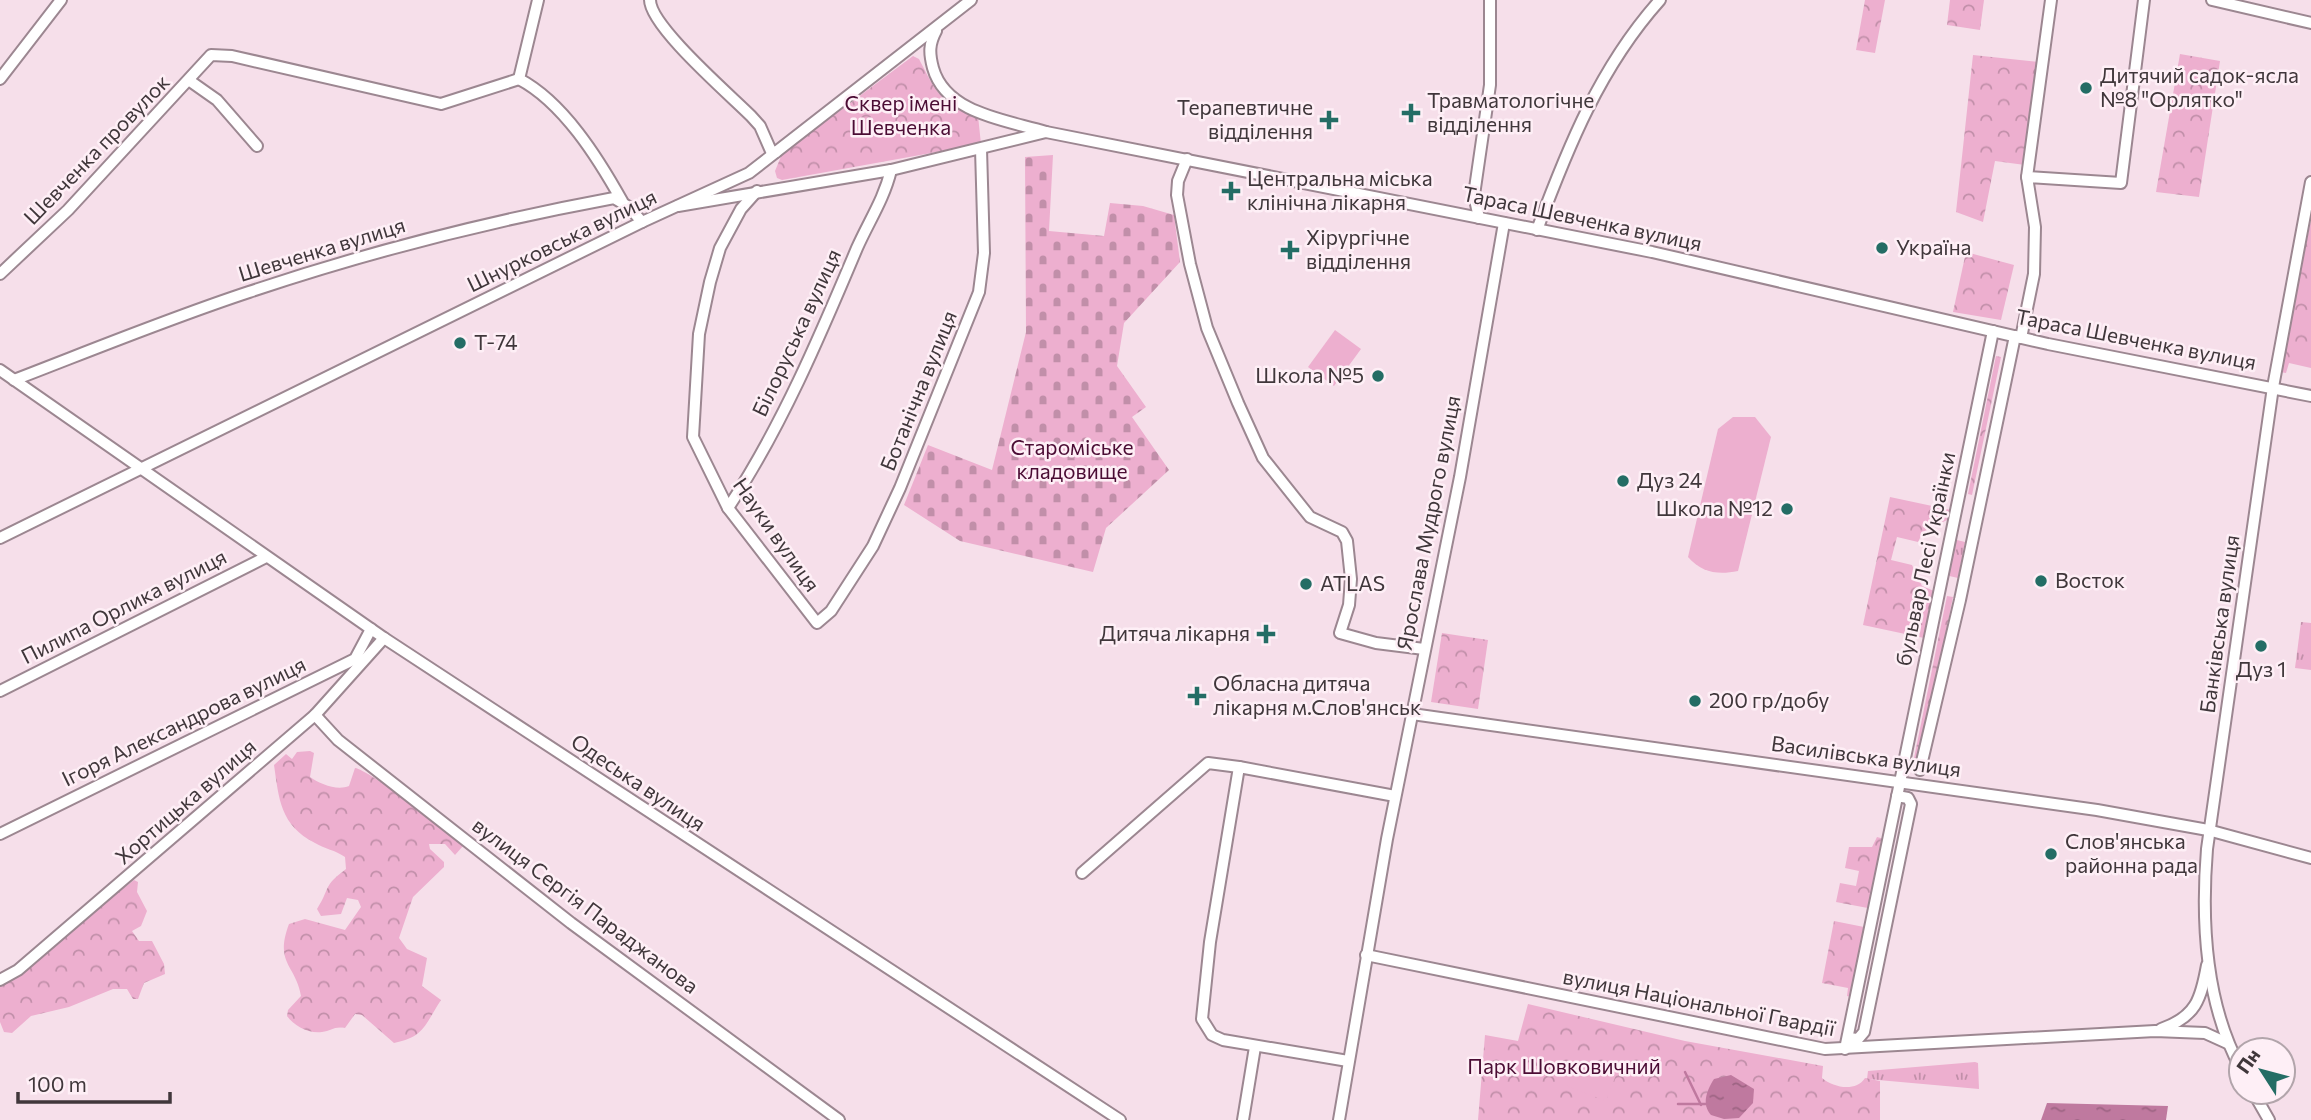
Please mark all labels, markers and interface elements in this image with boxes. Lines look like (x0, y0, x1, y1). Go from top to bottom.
place label: Дитячий садок-ясла №8 "Орлятко" (2100, 62, 2299, 111)
street label: Шевченка провулок (18, 69, 174, 229)
marker: Дитячий садок-ясла №8 "Орлятко" (2078, 80, 2094, 96)
place label: Травматологічне відділення (1427, 87, 1594, 136)
park label: Сквер імені Шевченка (845, 90, 957, 139)
place label: Терапевтичне відділення (1177, 94, 1313, 143)
marker: Травматологічне відділення (1401, 103, 1421, 123)
marker: Терапевтичне відділення (1319, 110, 1339, 130)
place label: Центральна міська клінічна лікарня (1247, 165, 1433, 214)
street label: Тараса Шевченка вулиця (1460, 180, 1704, 255)
marker: Центральна міська клінічна лікарня (1221, 181, 1241, 201)
street label: Шнурковська вулиця (463, 183, 660, 296)
street label: Шевченка вулиця (235, 211, 408, 286)
place label: Хірургічне відділення (1306, 224, 1411, 273)
place label: Україна (1896, 234, 1972, 259)
marker: Хірургічне відділення (1280, 240, 1300, 260)
marker: Україна (1874, 240, 1890, 256)
street label: Білоруська вулиця (746, 245, 845, 420)
street label: Тараса Шевченка вулиця (2014, 303, 2259, 374)
street label: Ботанічна вулиця (874, 307, 961, 474)
place label: Т-74 (474, 329, 518, 354)
marker: Т-74 (452, 335, 468, 351)
place label: Школа №5 (1255, 362, 1364, 387)
marker: Школа №5 (1370, 368, 1386, 384)
street label: Ярослава Мудрого вулиця (1391, 393, 1465, 652)
park label: Староміське кладовище (1011, 434, 1133, 483)
street label: бульвар Лесі Українки (1890, 449, 1959, 668)
place label: Дуз 24 (1637, 467, 1703, 492)
street label: Науки вулиця (729, 472, 826, 596)
marker: Дуз 24 (1615, 473, 1631, 489)
place label: Школа №12 (1656, 495, 1773, 520)
marker: Школа №12 (1779, 501, 1795, 517)
street label: Банківська вулиця (2194, 533, 2243, 715)
street label: Пилипа Орлика вулиця (16, 543, 230, 668)
place label: Восток (2055, 567, 2125, 592)
place label: ATLAS (1320, 570, 1385, 595)
marker: Восток (2033, 573, 2049, 589)
marker: ATLAS (1298, 576, 1314, 592)
place label: Дитяча лікарня (1100, 620, 1250, 645)
marker: Дитяча лікарня (1256, 624, 1276, 644)
marker: Дуз 1 (2253, 638, 2269, 654)
street label: Ігоря Александрова вулиця (57, 651, 309, 791)
place label: Дуз 1 (2236, 656, 2286, 681)
place label: Обласна дитяча лікарня м.Слов'янськ (1213, 670, 1421, 719)
marker: Обласна дитяча лікарня м.Слов'янськ (1187, 686, 1207, 706)
place label: 200 гр/добу (1709, 687, 1829, 712)
marker: 200 гр/добу (1687, 693, 1703, 709)
street label: Одеська вулиця (567, 728, 711, 836)
street label: Василівська вулиця (1770, 730, 1963, 781)
street label: Хортицька вулиця (110, 733, 260, 869)
street label: вулиця Сергія Параджанова (468, 812, 704, 998)
place label: Слов'янська районна рада (2065, 828, 2198, 877)
marker: Слов'янська районна рада (2043, 846, 2059, 862)
street label: вулиця Національної Гвардії (1561, 963, 1838, 1040)
north arrow (2227, 1036, 2297, 1106)
text: Пн (2231, 1044, 2265, 1078)
park label: Парк Шовковичний (1467, 1053, 1661, 1078)
scale bar (18, 1060, 170, 1104)
text: 100 m (28, 1071, 87, 1096)

